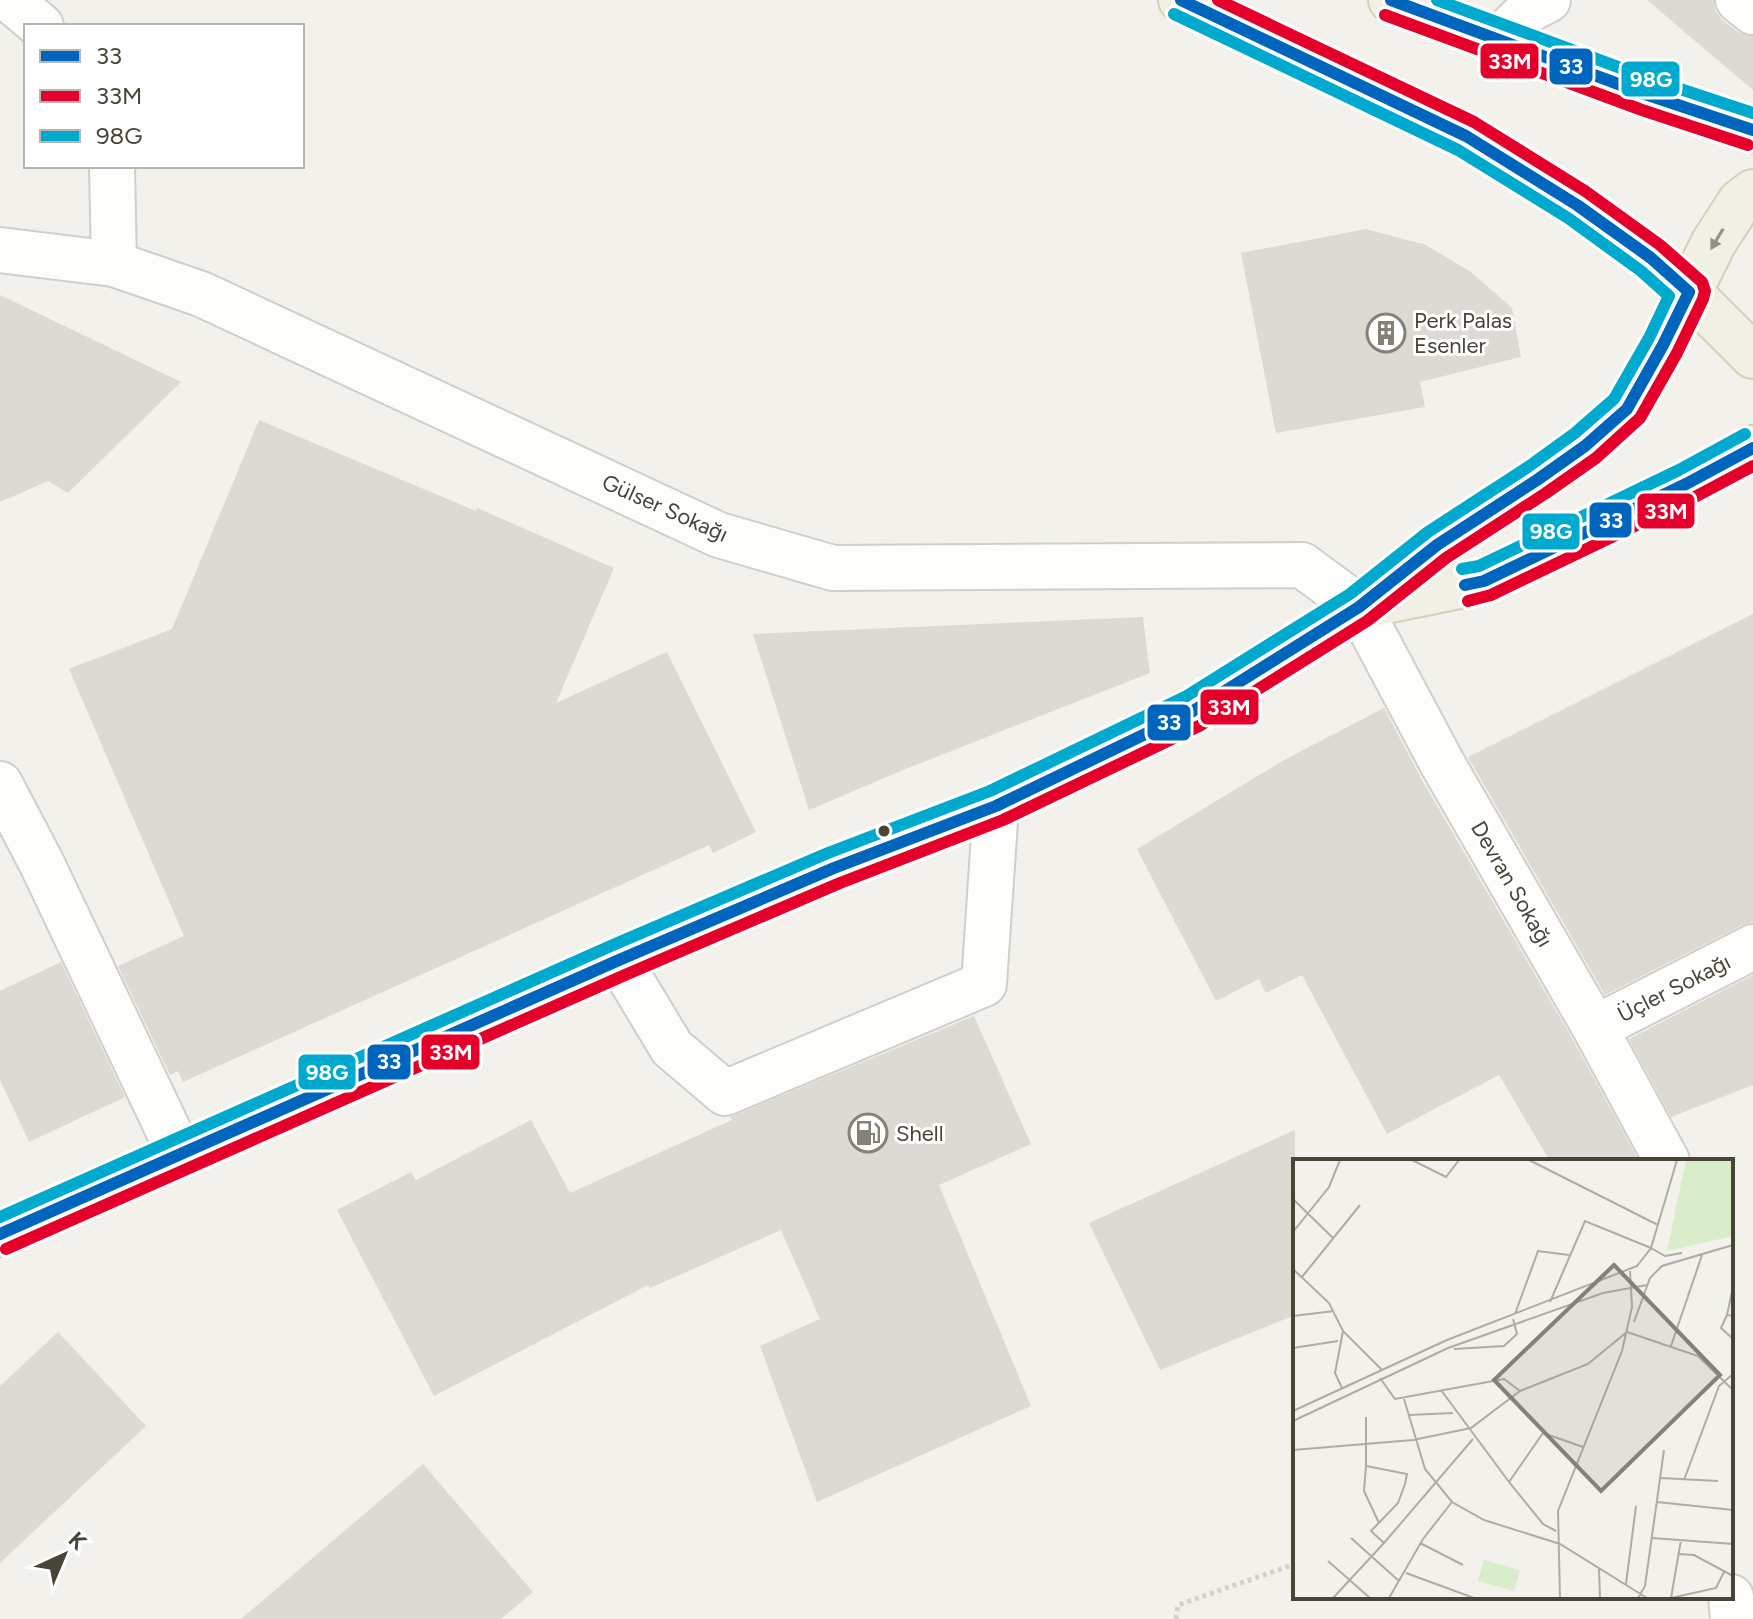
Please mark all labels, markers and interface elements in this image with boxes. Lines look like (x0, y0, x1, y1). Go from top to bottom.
legend (24, 24, 304, 168)
text: 33 (96, 41, 122, 70)
line badge: 33M (1479, 42, 1540, 80)
line badge: 33 (1548, 47, 1594, 86)
text: 33M (1488, 48, 1532, 75)
text: 33 (1559, 53, 1583, 80)
line badge: 98G (1620, 60, 1681, 98)
text: 98G (1630, 66, 1672, 93)
text: 33M (96, 81, 142, 110)
text: 98G (96, 121, 143, 150)
one-way arrow (1710, 228, 1724, 250)
place label: Perk Palas Esenler (1414, 307, 1512, 359)
building icon: Perk Palas Esenler (1365, 312, 1407, 354)
street label: Gülser Sokağı (598, 468, 732, 548)
line badge: 33M (1636, 492, 1696, 530)
text: 33M (1644, 498, 1688, 525)
line badge: 33 (1588, 501, 1633, 539)
text: 33 (1599, 507, 1623, 534)
line badge: 98G (1521, 512, 1581, 551)
text: 98G (1530, 518, 1572, 545)
line badge: 33M (1199, 688, 1260, 726)
text: 33M (1207, 694, 1251, 721)
line badge: 33 (1146, 703, 1192, 742)
text: 33 (1157, 709, 1181, 736)
street label: Devran Sokağı (1465, 816, 1559, 952)
unlabelled marker (876, 823, 892, 839)
street label: Üçler Sokağı (1613, 948, 1735, 1028)
line badge: 33M (420, 1033, 481, 1071)
text: 33M (429, 1039, 473, 1066)
line badge: 33 (366, 1043, 412, 1081)
text: 33 (377, 1048, 401, 1075)
line badge: 98G (297, 1053, 357, 1091)
text: 98G (306, 1059, 348, 1086)
fuel station icon: Shell (847, 1112, 889, 1154)
place label: Shell (896, 1120, 943, 1147)
inset map (1293, 1159, 1733, 1599)
north arrow (24, 1515, 104, 1595)
text: K (63, 1526, 92, 1556)

